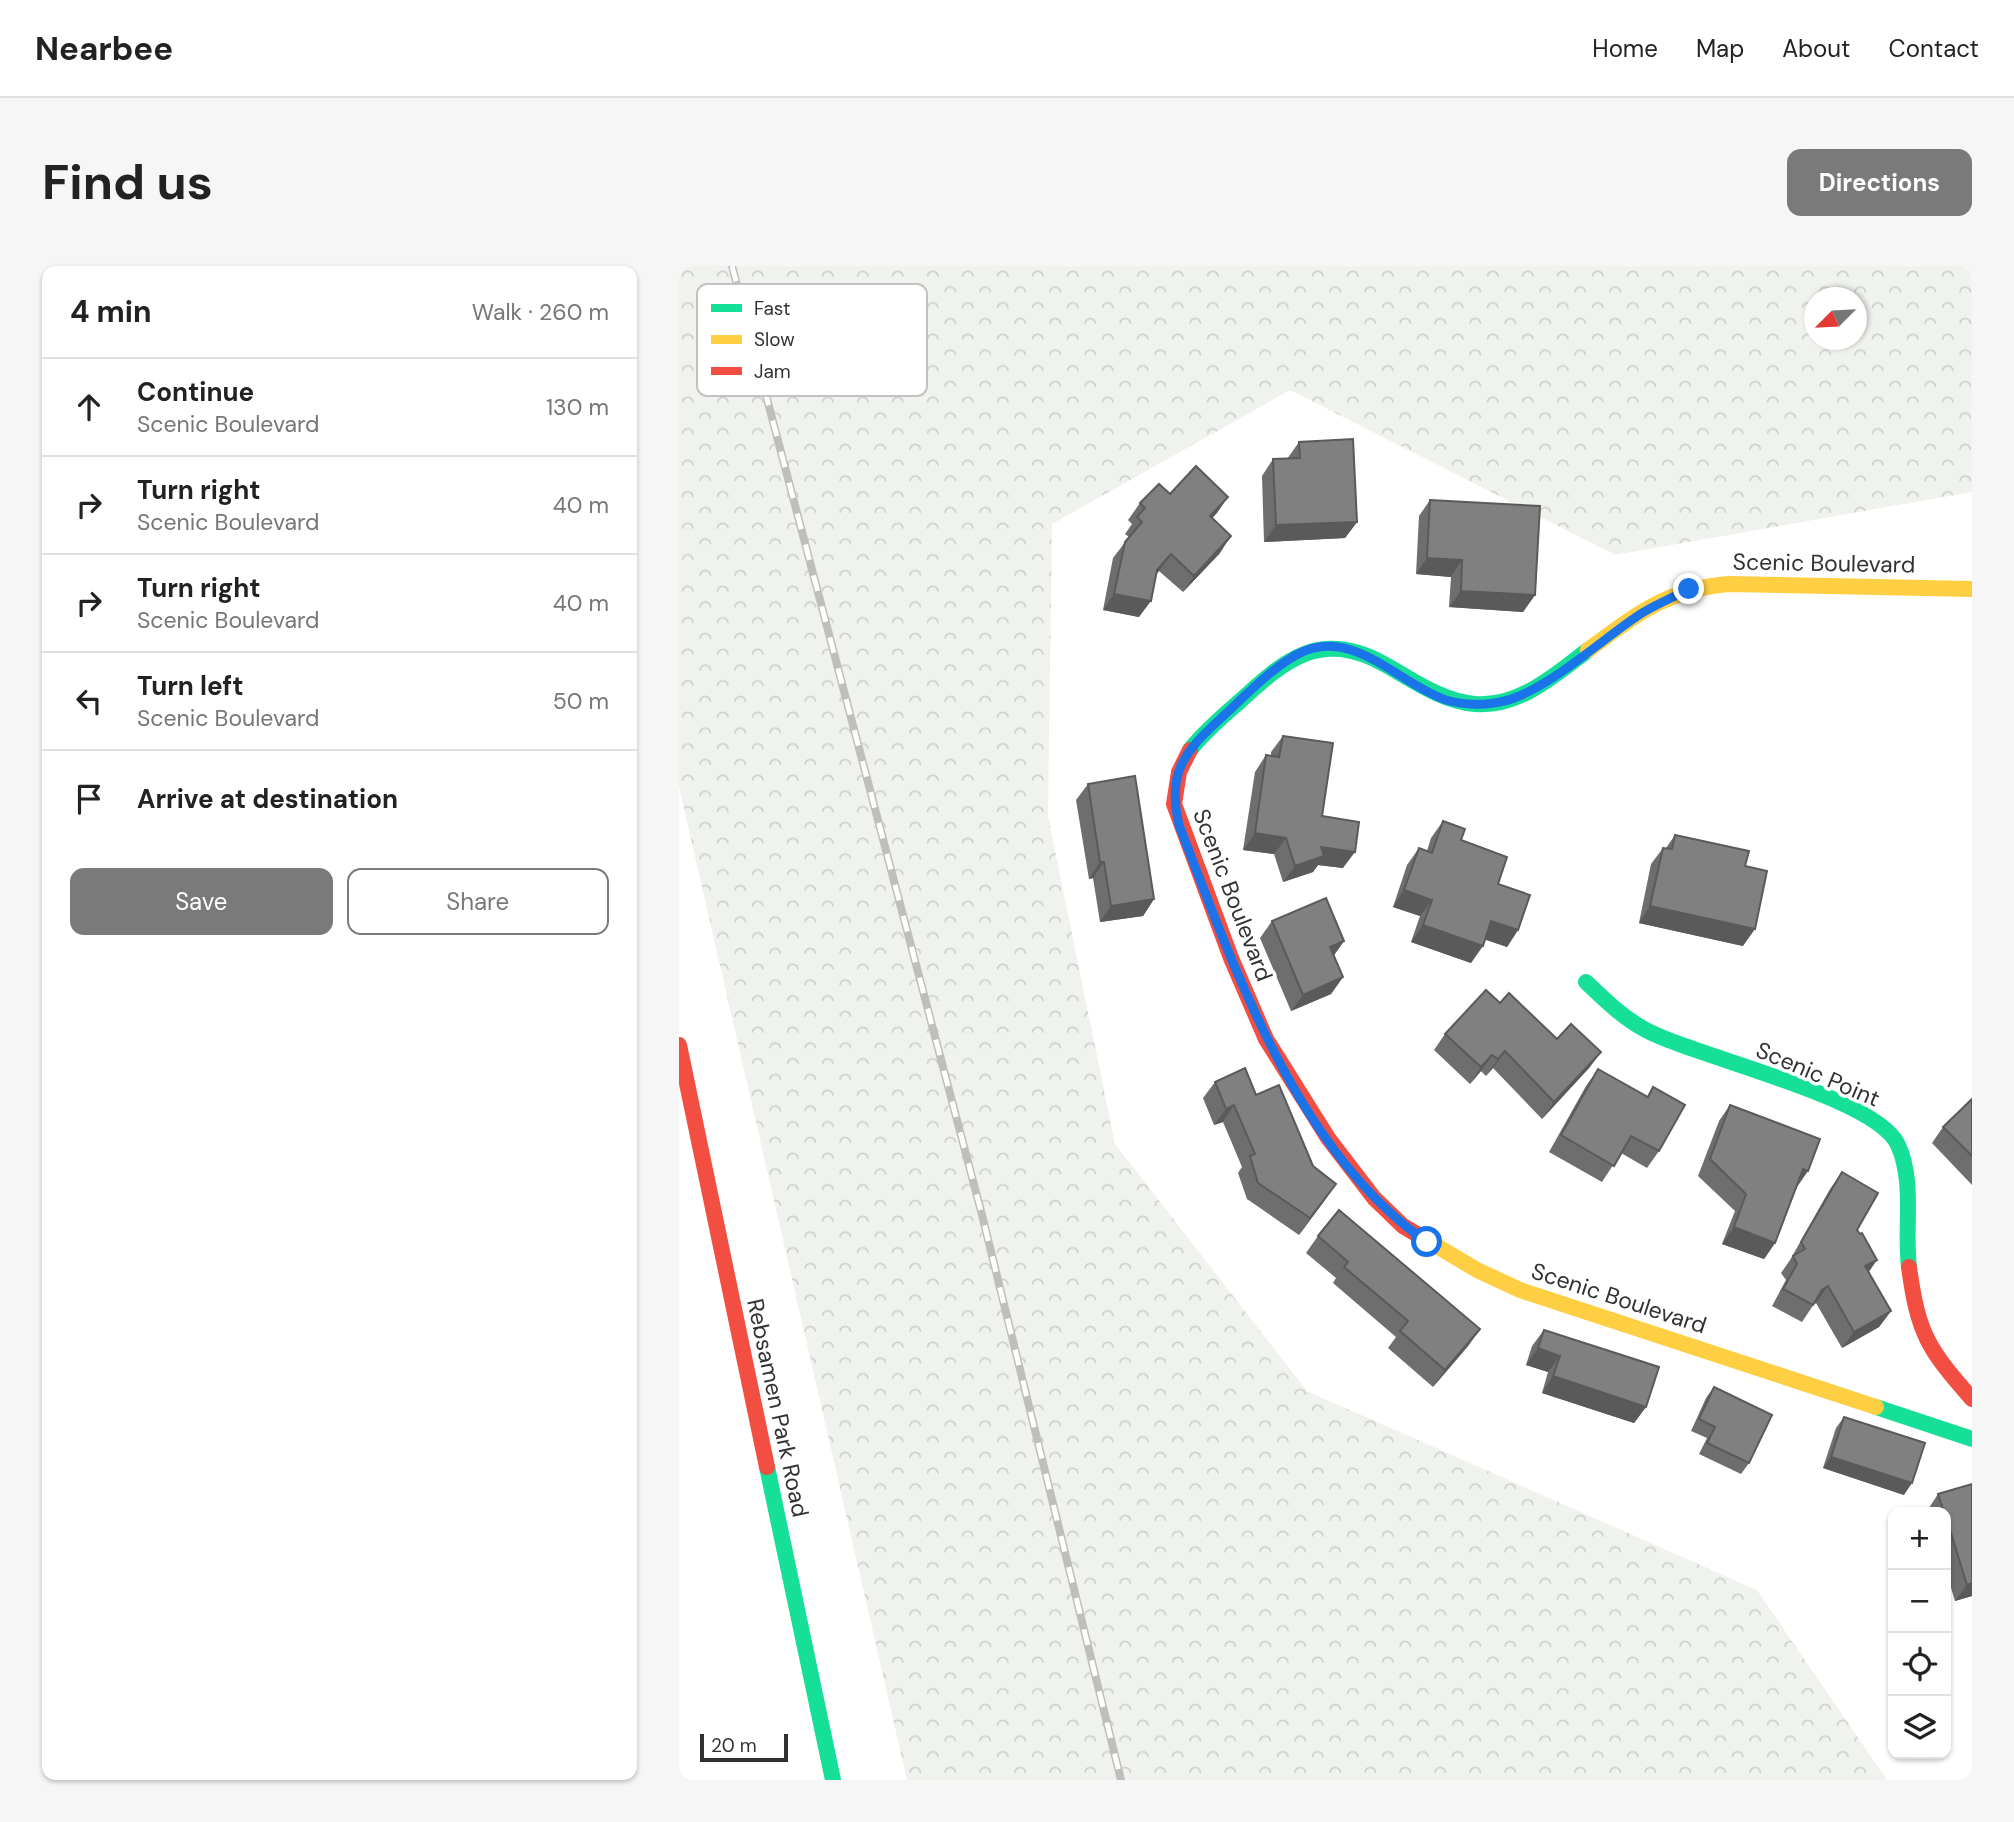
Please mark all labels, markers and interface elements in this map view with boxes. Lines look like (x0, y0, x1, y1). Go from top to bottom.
text: Nearbee (35, 27, 173, 70)
text: Home (1592, 33, 1658, 64)
text: Map (1696, 33, 1744, 64)
text: About (1782, 33, 1851, 64)
text: Contact (1889, 33, 1979, 64)
button: Directions (1787, 149, 1972, 216)
text: Find us (42, 150, 213, 214)
legend (697, 284, 927, 396)
north arrow (1804, 287, 1867, 350)
text: 4 min (70, 292, 152, 331)
text: Fast (754, 296, 790, 321)
text: Walk · 260 m (472, 297, 609, 327)
text: Slow (754, 327, 795, 352)
text: Jam (754, 359, 791, 384)
text: Continue (137, 375, 254, 409)
icon: ahead (70, 388, 108, 426)
text: 130 m (546, 392, 609, 422)
text: Scenic Boulevard (137, 409, 320, 439)
text: Turn right (137, 473, 261, 507)
icon: right (70, 486, 108, 524)
text: 40 m (553, 490, 609, 520)
text: Scenic Boulevard (137, 507, 320, 537)
street label: Scenic Boulevard (1732, 546, 1916, 580)
text: Turn right (137, 571, 261, 605)
route end (1673, 573, 1704, 604)
icon: right (70, 584, 108, 622)
text: 40 m (553, 588, 609, 618)
text: Scenic Boulevard (137, 605, 320, 635)
text: Turn left (137, 669, 244, 703)
icon: left (70, 682, 108, 720)
text: 50 m (553, 686, 609, 716)
text: Scenic Boulevard (137, 703, 320, 733)
icon: arrive (70, 780, 108, 818)
text: Arrive at destination (137, 782, 398, 816)
street label: Scenic Boulevard (1186, 804, 1280, 986)
button: Save (70, 868, 333, 935)
button: Share (347, 868, 609, 935)
street label: Scenic Point (1752, 1034, 1884, 1114)
route start (1411, 1226, 1442, 1257)
street label: Scenic Boulevard (1528, 1256, 1710, 1340)
street label: Rebsamen Park Road (740, 1296, 816, 1520)
map controls (1888, 1507, 1951, 1759)
button: + (1888, 1507, 1951, 1570)
button: − (1888, 1570, 1951, 1633)
button: locate (1888, 1633, 1951, 1696)
button: layers (1888, 1696, 1951, 1759)
scale bar (700, 1731, 787, 1763)
text: 20 m (711, 1733, 757, 1758)

